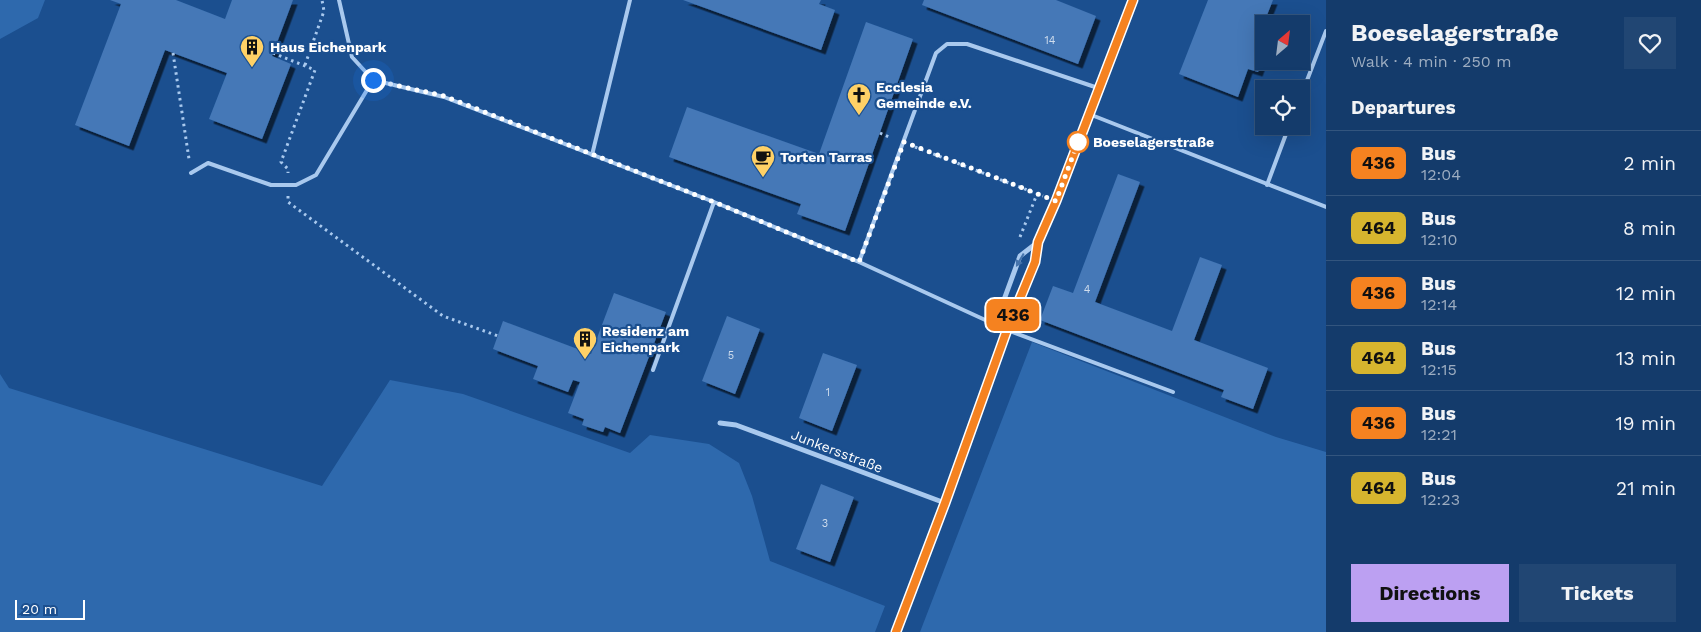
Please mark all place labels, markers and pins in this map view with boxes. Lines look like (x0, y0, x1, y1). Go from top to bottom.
building icon: Haus Eichenpark (239, 34, 265, 68)
place label: Haus Eichenpark (270, 39, 387, 55)
place label: Ecclesia Gemeinde e.V. (876, 79, 972, 111)
church icon: Ecclesia Gemeinde e.V. (846, 82, 872, 116)
marker: Boeselagerstraße (1067, 131, 1089, 153)
place label: Boeselagerstraße (1093, 134, 1214, 150)
cafe icon: Torten Tarras (750, 144, 776, 178)
place label: Torten Tarras (780, 149, 873, 165)
place label: Residenz am Eichenpark (602, 323, 689, 355)
building icon: Residenz am Eichenpark (572, 326, 598, 360)

